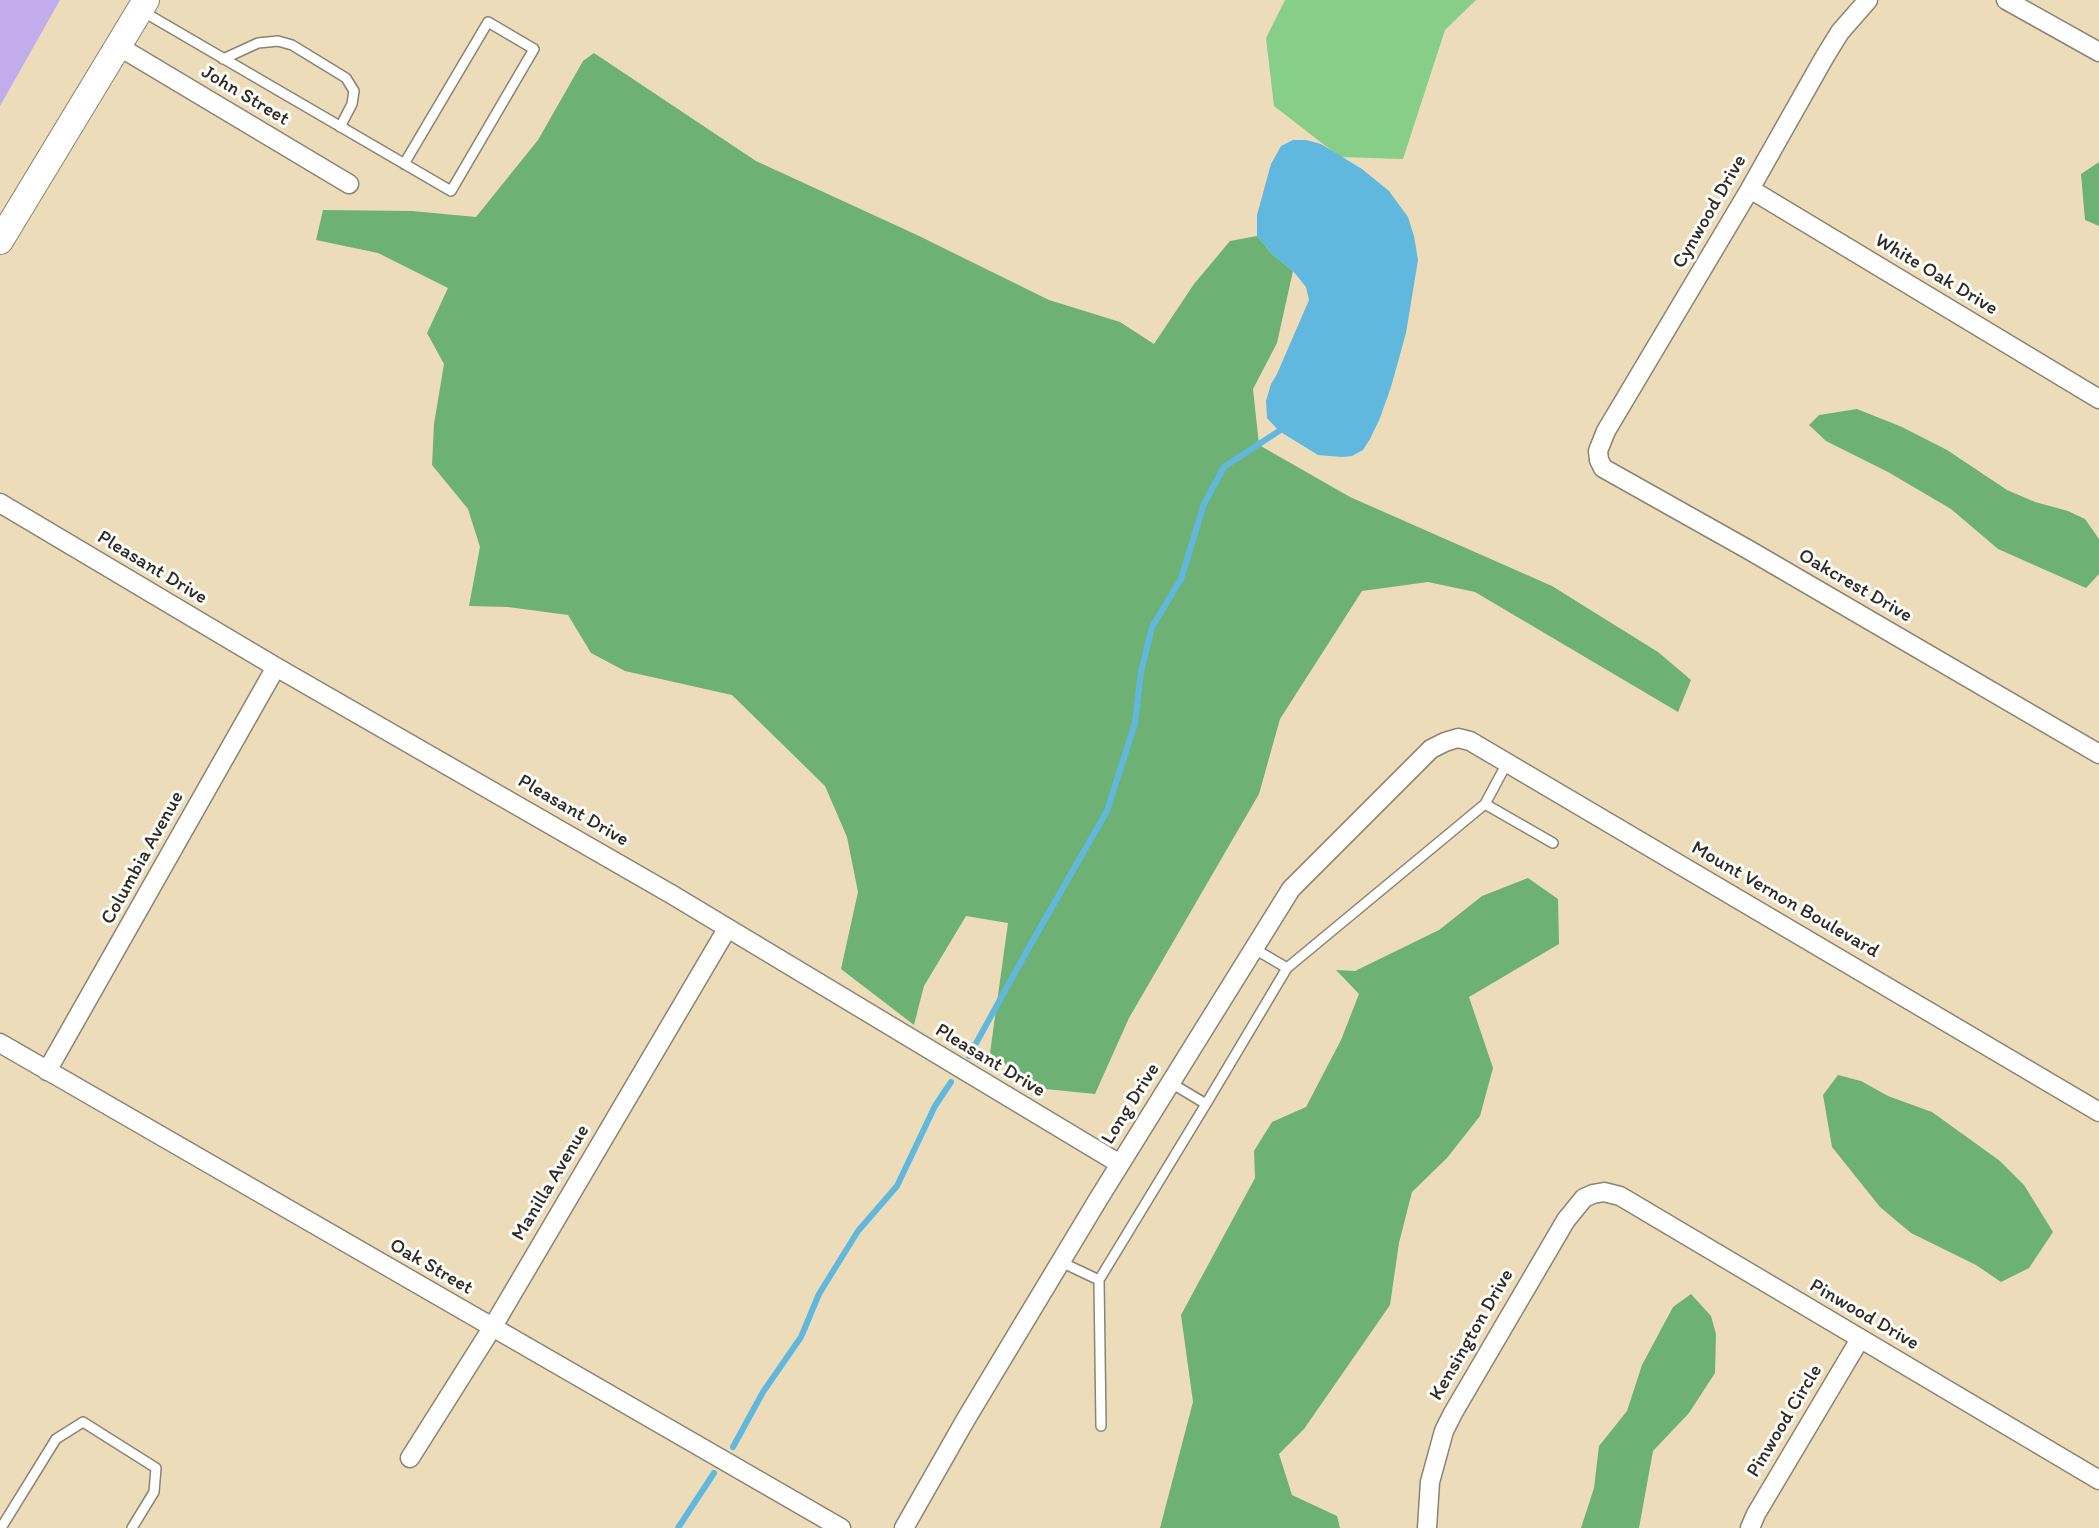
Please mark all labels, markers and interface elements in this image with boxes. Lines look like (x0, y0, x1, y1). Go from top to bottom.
street label: John Street (197, 60, 293, 132)
street label: Cynwood Drive (1668, 151, 1752, 273)
street label: White Oak Drive (1870, 229, 2002, 321)
street label: Pleasant Drive (93, 526, 211, 610)
street label: Oakcrest Drive (1794, 544, 1916, 628)
street label: Pleasant Drive (513, 770, 633, 852)
street label: Columbia Avenue (96, 787, 190, 929)
street label: Mount Vernon Boulevard (1687, 836, 1883, 964)
street label: Pleasant Drive (931, 1019, 1049, 1103)
street label: Long Drive (1097, 1059, 1165, 1149)
street label: Manilla Avenue (507, 1121, 595, 1245)
street label: Oak Street (385, 1233, 477, 1301)
street label: Kensington Drive (1425, 1265, 1519, 1405)
street label: Pinwood Drive (1805, 1274, 1923, 1356)
street label: Pinwood Circle (1742, 1360, 1828, 1482)

